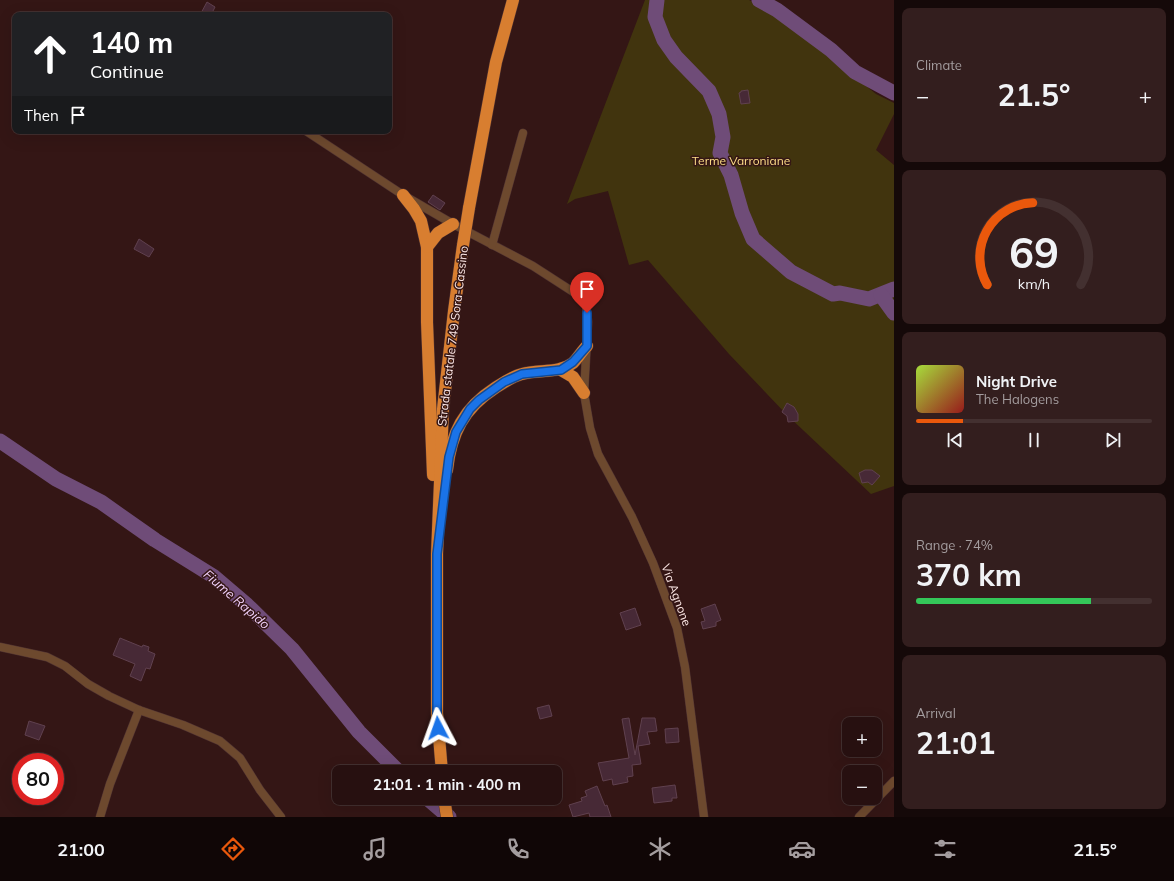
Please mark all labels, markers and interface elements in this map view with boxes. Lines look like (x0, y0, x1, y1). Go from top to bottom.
text: 140 m (90, 25, 173, 60)
icon: ahead (24, 28, 76, 80)
text: Climate (916, 57, 962, 73)
text: Continue (90, 60, 164, 83)
text: 21.5° (998, 76, 1070, 114)
text: − (916, 82, 929, 110)
text: + (1139, 82, 1152, 110)
icon: arrive (67, 104, 89, 126)
text: Then (24, 106, 59, 125)
park label: Terme Varroniane (692, 153, 790, 168)
text: 69 (1009, 225, 1059, 277)
street label: Strada statale 749 Sora-Cassino (434, 245, 471, 427)
pin (570, 272, 604, 313)
text: km/h (1018, 274, 1050, 292)
icon: arrive (576, 278, 598, 300)
text: Night Drive (976, 372, 1057, 391)
text: The Halogens (976, 391, 1059, 407)
icon: previous (944, 429, 966, 451)
icon: pause (1023, 429, 1045, 451)
icon: next (1102, 429, 1124, 451)
text: Range · 74% (916, 537, 993, 553)
text: 370 km (916, 556, 1022, 594)
street label: Via Agnone (658, 562, 695, 628)
water label: Fiume Rapido (201, 566, 273, 632)
text: Arrival (916, 705, 956, 721)
position arrow (417, 707, 459, 749)
map controls (842, 717, 882, 805)
button: + (842, 717, 882, 757)
text: 21:01 (916, 724, 995, 762)
speed limit sign: 80 (12, 753, 64, 805)
button: − (842, 765, 882, 805)
text: 21:01 · 1 min · 400 m (373, 775, 521, 794)
icon: directions (219, 835, 247, 863)
icon: music (361, 835, 389, 863)
icon: phone (504, 835, 532, 863)
icon: climate (646, 835, 674, 863)
icon: car (788, 835, 816, 863)
icon: filters (931, 835, 959, 863)
text: 21:00 (57, 838, 105, 861)
text: 21.5° (1073, 838, 1117, 861)

